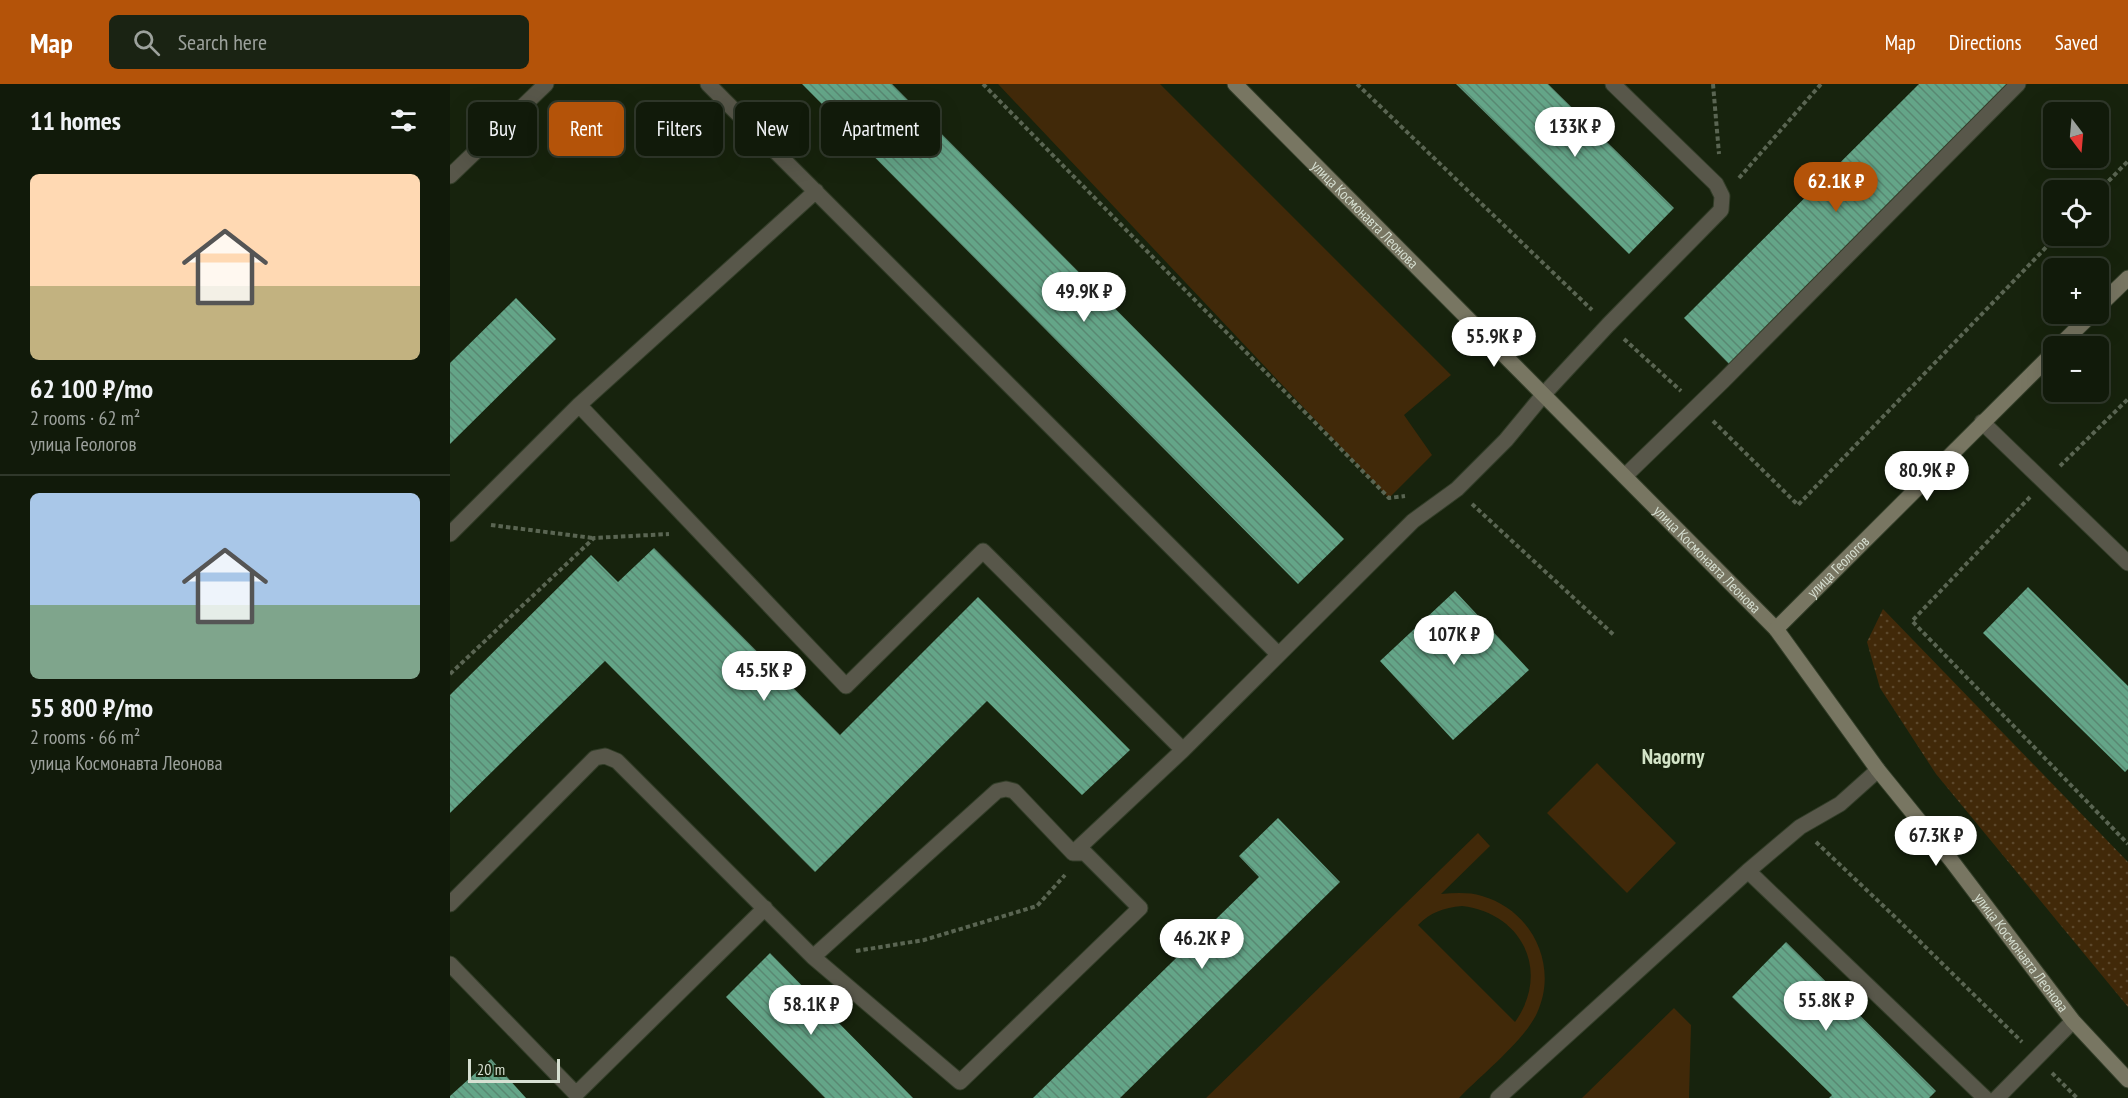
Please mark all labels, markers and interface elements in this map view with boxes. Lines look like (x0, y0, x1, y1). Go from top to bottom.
search box (109, 15, 529, 69)
text: Map (30, 24, 73, 61)
icon: search (130, 26, 163, 59)
text: Search here (178, 28, 267, 56)
text: Map (1885, 29, 1916, 56)
text: Directions (1949, 29, 2022, 56)
text: Saved (2055, 29, 2098, 56)
chip: Buy (468, 102, 537, 156)
chip: Rent (549, 102, 624, 156)
chip: Filters (636, 102, 723, 156)
chip: New (735, 102, 809, 156)
chip: Apartment (821, 102, 940, 156)
north arrow (2043, 102, 2109, 168)
map controls (2043, 102, 2109, 402)
text: 11 homes (30, 104, 121, 137)
icon: filters (387, 104, 420, 137)
pin: 133K ₽ (1526, 107, 1624, 158)
text: 133K ₽ (1549, 113, 1601, 139)
street label: улица Космонавта Леонова (1307, 156, 1423, 272)
pin: 62.1K ₽ (1781, 162, 1891, 213)
text: 62.1K ₽ (1808, 168, 1864, 194)
button: locate (2043, 180, 2109, 246)
icon: home (171, 213, 279, 321)
button: + (2043, 258, 2109, 324)
pin: 49.9K ₽ (1029, 272, 1139, 323)
text: 49.9K ₽ (1056, 278, 1112, 304)
pin: 55.9K ₽ (1439, 317, 1549, 368)
text: 55.9K ₽ (1466, 323, 1522, 349)
button: − (2043, 336, 2109, 402)
text: 62 100 ₽/mo (30, 372, 153, 405)
text: 2 rooms · 62 m² (30, 405, 140, 431)
text: улица Геологов (30, 431, 137, 457)
pin: 80.9K ₽ (1872, 451, 1982, 502)
text: 80.9K ₽ (1899, 457, 1955, 483)
street label: улица Космонавта Леонова (1650, 501, 1765, 617)
icon: home (171, 532, 279, 640)
street label: улица Геологов (1803, 532, 1873, 601)
pin: 107K ₽ (1405, 615, 1503, 666)
text: 107K ₽ (1428, 621, 1480, 647)
pin: 45.5K ₽ (709, 651, 819, 702)
text: 45.5K ₽ (736, 657, 792, 683)
text: 55 800 ₽/mo (30, 691, 153, 724)
text: 2 rooms · 66 m² (30, 724, 140, 750)
district label: Nagorny (1642, 743, 1705, 770)
text: улица Космонавта Леонова (30, 750, 223, 776)
pin: 67.3K ₽ (1881, 816, 1991, 867)
text: 67.3K ₽ (1909, 822, 1963, 848)
street label: улица Космонавта Леонова (1970, 889, 2073, 1016)
pin: 46.2K ₽ (1147, 919, 1257, 970)
text: 46.2K ₽ (1174, 925, 1230, 951)
pin: 55.8K ₽ (1771, 981, 1881, 1032)
pin: 58.1K ₽ (756, 985, 866, 1036)
text: 55.8K ₽ (1798, 987, 1854, 1013)
text: 58.1K ₽ (783, 991, 839, 1017)
scale bar (468, 1056, 560, 1084)
text: 20 m (477, 1059, 505, 1079)

